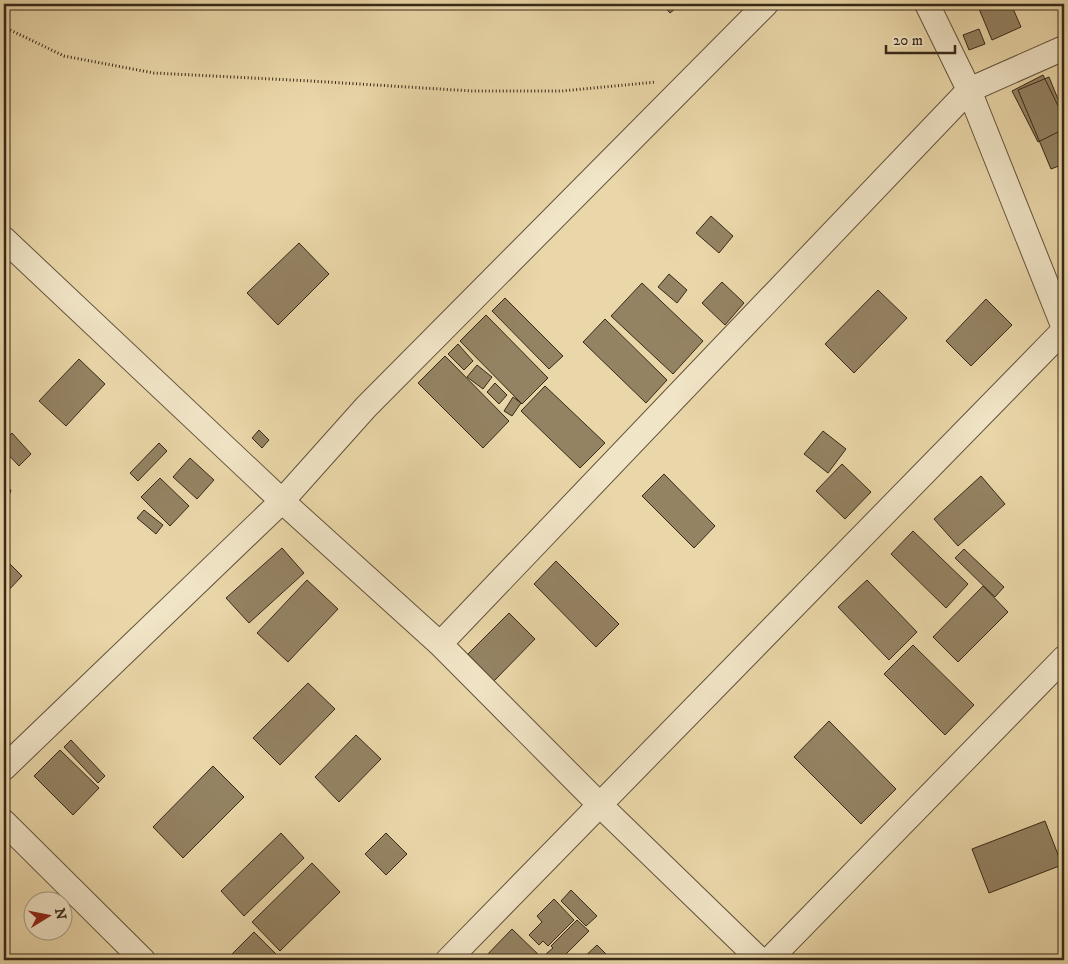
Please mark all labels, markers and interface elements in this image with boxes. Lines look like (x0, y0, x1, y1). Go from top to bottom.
scale bar (886, 22, 954, 54)
text: 20 m (893, 31, 923, 50)
north arrow (22, 892, 72, 942)
text: N (50, 907, 70, 922)

